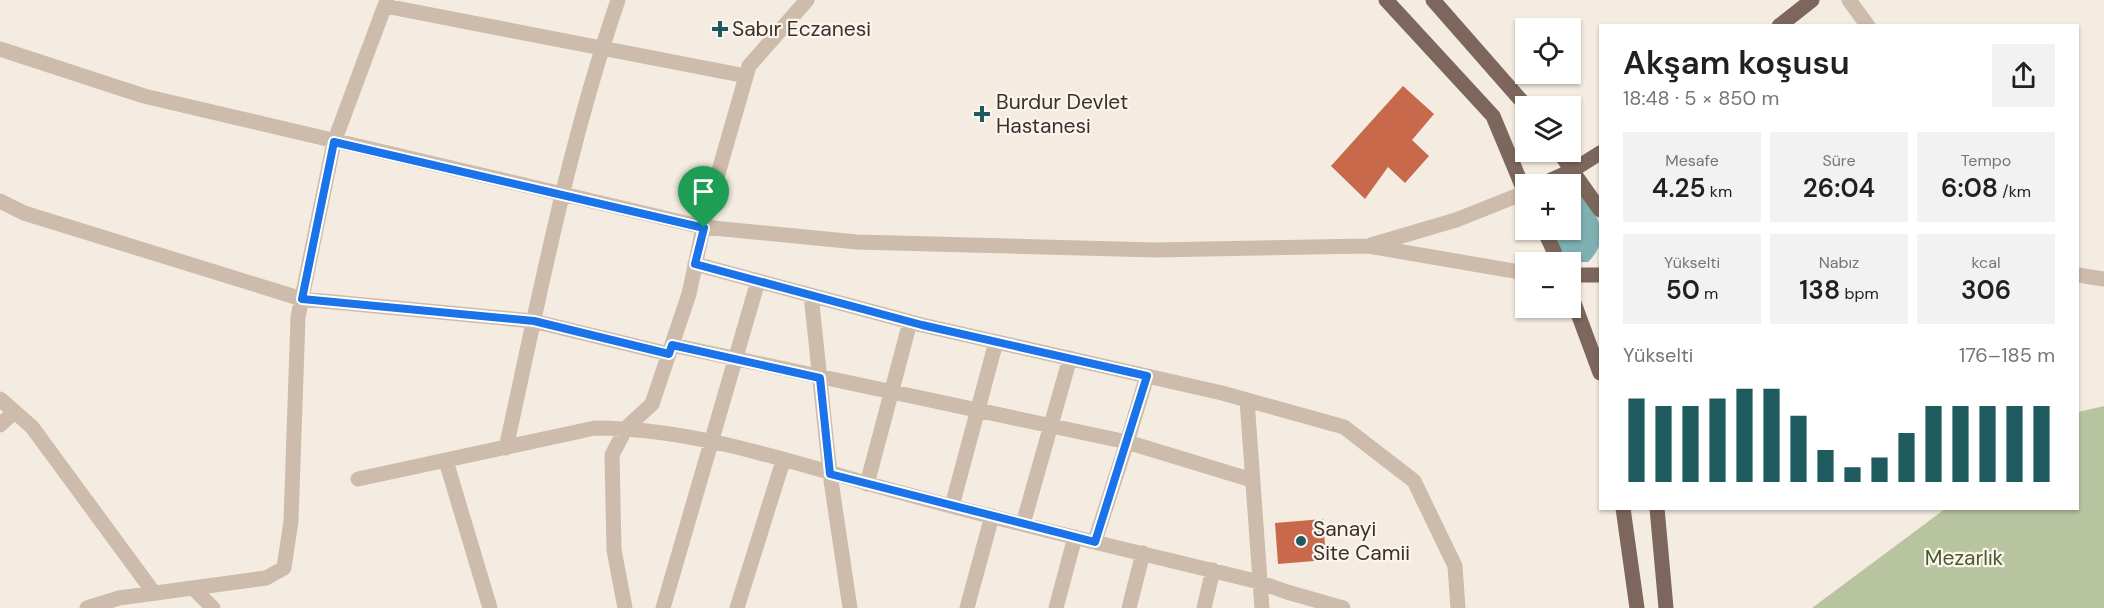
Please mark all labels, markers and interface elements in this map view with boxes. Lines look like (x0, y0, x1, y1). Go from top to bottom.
place label: Sabır Eczanesi (732, 15, 871, 43)
map controls (1515, 18, 1581, 318)
button: locate (1515, 18, 1581, 84)
marker: Sabır Eczanesi (713, 22, 727, 36)
text: Akşam koşusu (1623, 41, 1850, 84)
button: share (1992, 44, 2055, 107)
text: 18:48 · 5 × 850 m (1623, 85, 1779, 111)
place label: Burdur Devlet Hastanesi (996, 88, 1128, 140)
button: layers (1515, 96, 1581, 162)
marker: Burdur Devlet Hastanesi (973, 105, 991, 123)
text: Mesafe (1665, 150, 1719, 171)
text: Süre (1822, 150, 1856, 171)
text: Tempo (1961, 150, 2011, 171)
pin (678, 166, 729, 228)
text: 4.25 (1652, 171, 1706, 205)
text: 26:04 (1803, 171, 1875, 205)
text: 6:08 (1941, 171, 1998, 205)
button: + (1515, 174, 1581, 240)
icon: arrive (687, 175, 720, 208)
text: km (1706, 181, 1732, 202)
text: /km (1998, 181, 2031, 202)
button: − (1515, 252, 1581, 318)
text: Yükselti (1664, 252, 1720, 273)
text: Nabız (1819, 252, 1859, 273)
text: kcal (1972, 252, 2000, 273)
text: 50 (1666, 273, 1700, 307)
text: 138 (1799, 273, 1840, 307)
text: 306 (1961, 273, 2011, 307)
text: m (1700, 283, 1718, 304)
text: bpm (1840, 283, 1879, 304)
text: Yükselti (1623, 342, 1693, 368)
text: 176–185 m (1959, 342, 2055, 368)
place label: Sanayi Site Camii (1313, 515, 1410, 567)
marker: Sanayi Site Camii (1294, 534, 1308, 548)
park label: Mezarlık (1925, 544, 2004, 572)

